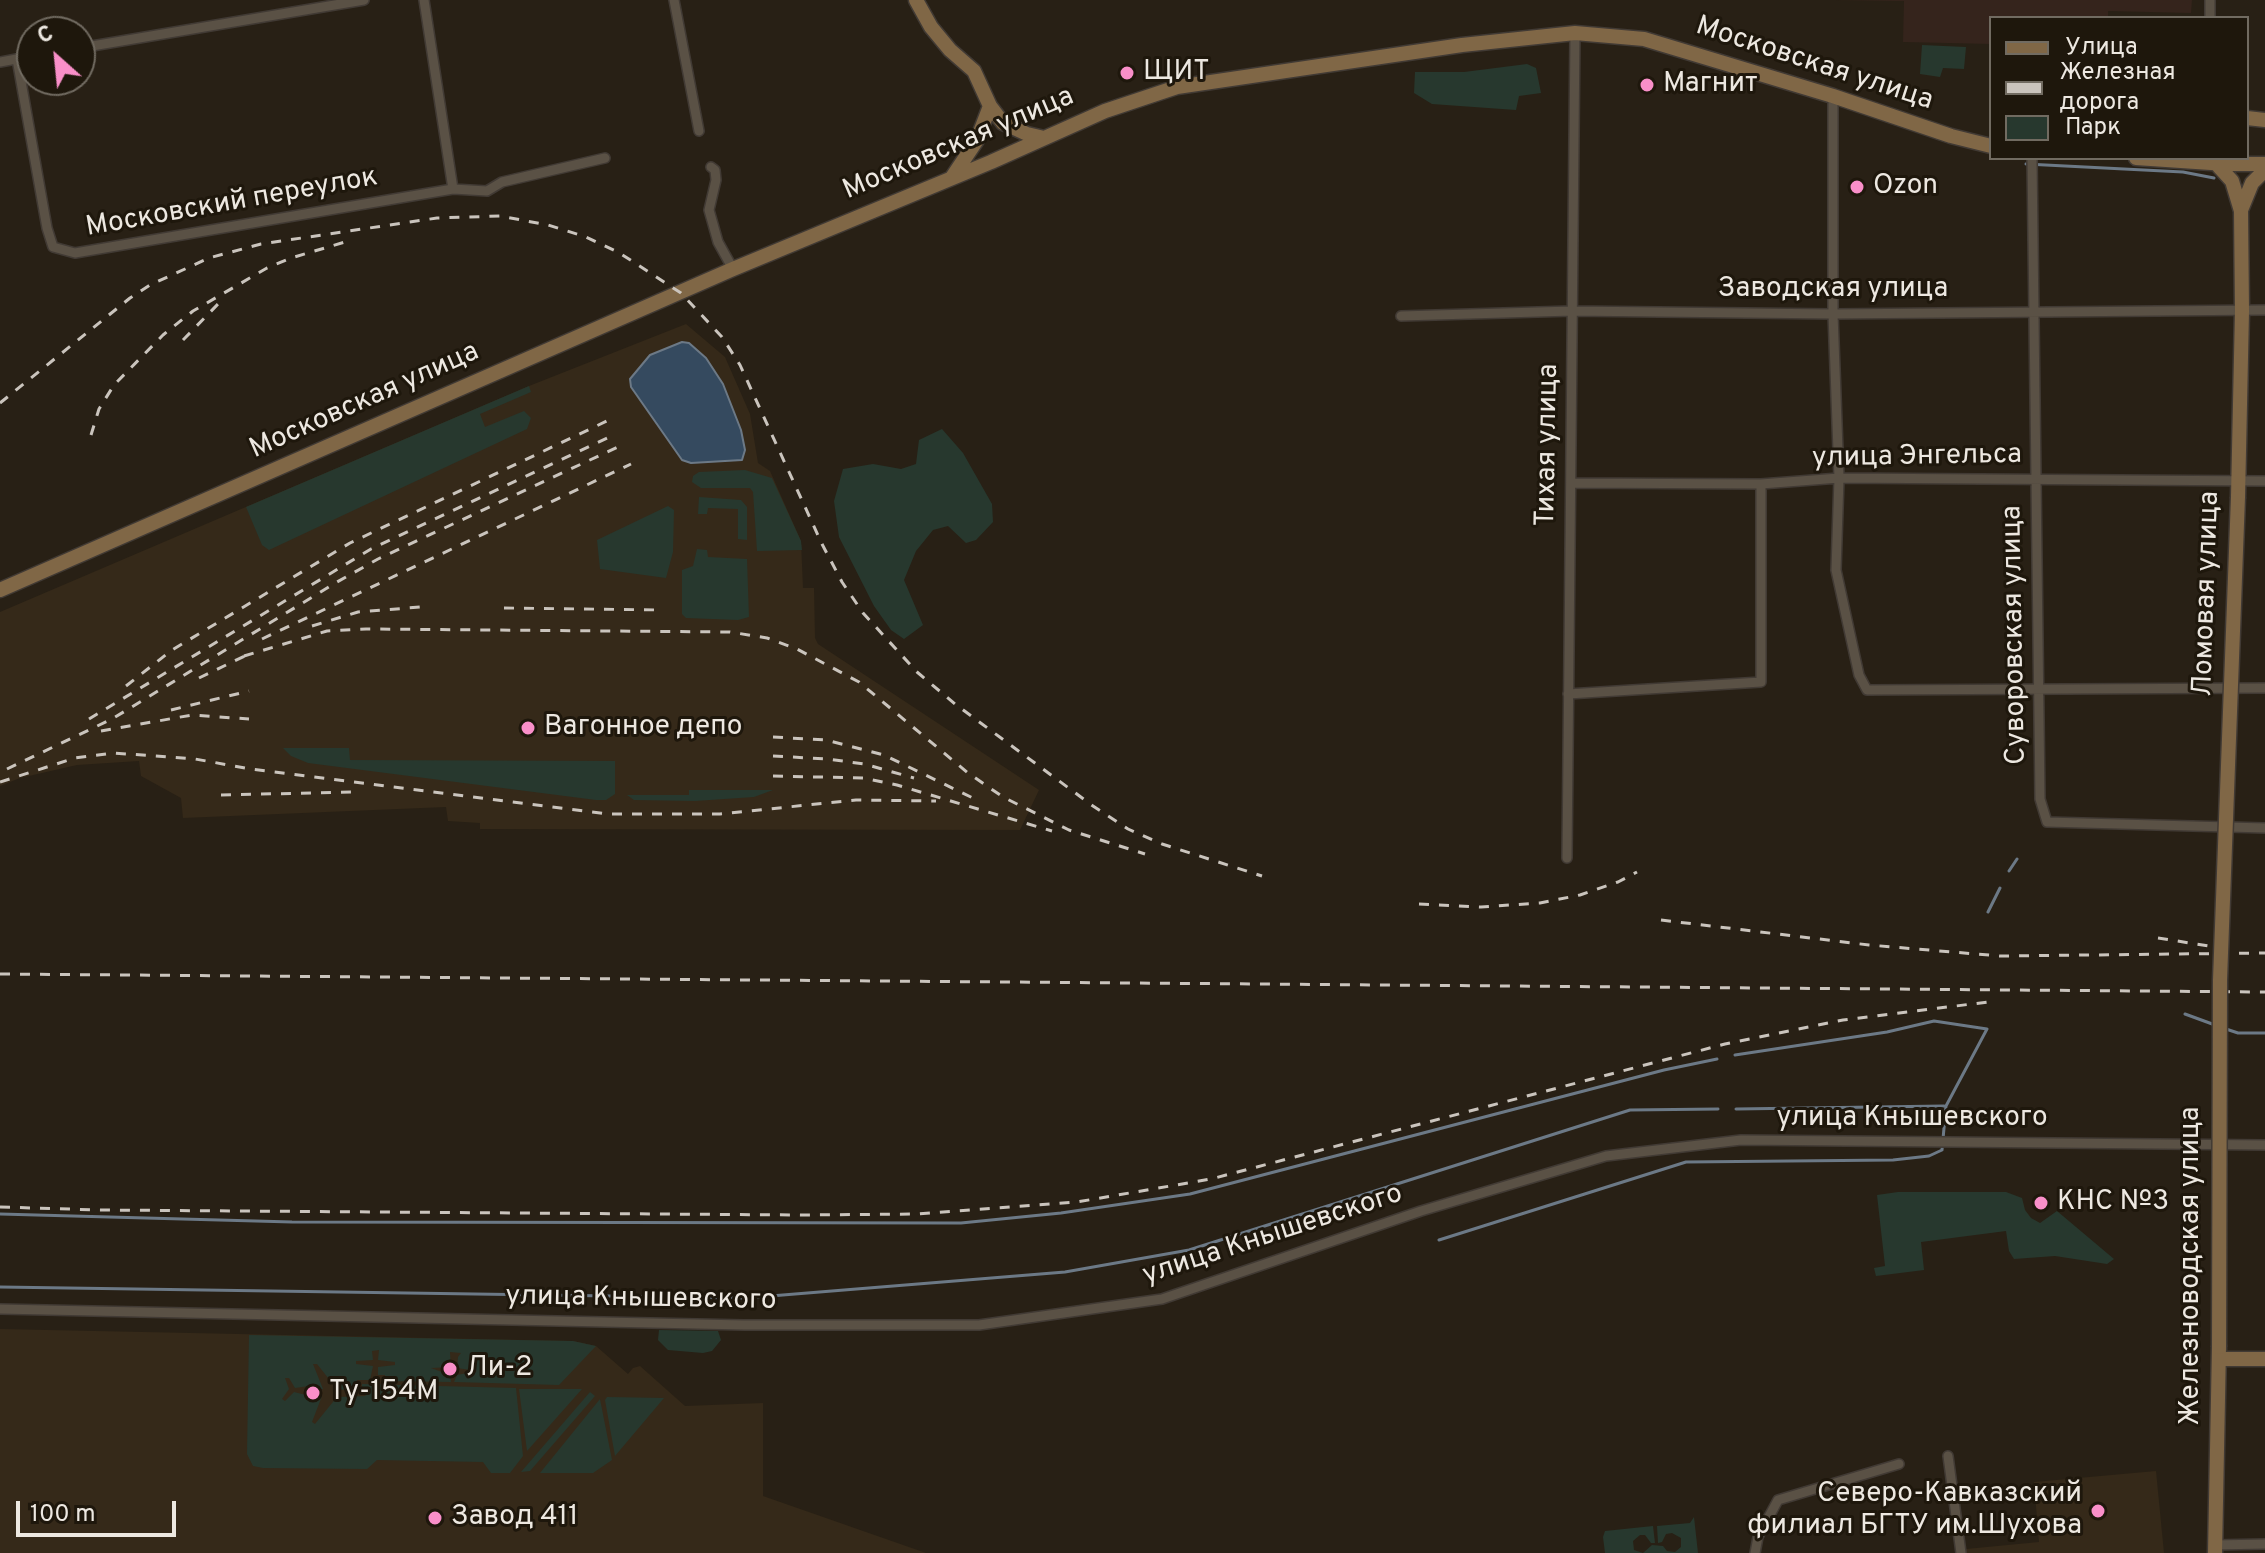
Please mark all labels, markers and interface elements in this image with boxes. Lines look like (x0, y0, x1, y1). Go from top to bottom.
street label: Московская улица (1691, 11, 1937, 119)
north arrow (16, 16, 96, 96)
legend (1989, 16, 2249, 160)
text: С (33, 21, 58, 51)
text: Улица (2065, 33, 2138, 63)
place label: ЩИТ (1143, 56, 1209, 90)
text: Железная дорога (2059, 58, 2176, 118)
marker: ЩИТ (1118, 64, 1136, 82)
place label: Магнит (1663, 68, 1758, 102)
marker: Магнит (1638, 76, 1656, 94)
street label: Московская улица (839, 81, 1079, 209)
text: Парк (2065, 113, 2121, 143)
street label: Московский переулок (83, 162, 381, 246)
place label: Ozon (1873, 170, 1938, 204)
marker: Ozon (1848, 178, 1866, 196)
street label: Заводская улица (1718, 273, 1948, 307)
street label: Московская улица (245, 336, 485, 468)
street label: Тихая улица (1531, 363, 1567, 527)
street label: улица Энгельса (1812, 439, 2022, 477)
street label: Ломовая улица (2188, 491, 2228, 697)
street label: Суворовская улица (1997, 505, 2035, 765)
place label: Вагонное депо (544, 711, 742, 745)
marker: Вагонное депо (519, 719, 537, 737)
street label: улица Кнышевского (1776, 1102, 2048, 1136)
street label: Железноводская улица (2175, 1107, 2209, 1425)
street label: улица Кнышевского (1139, 1178, 1407, 1294)
place label: КНС №3 (2057, 1186, 2169, 1220)
marker: КНС №3 (2032, 1194, 2050, 1212)
street label: улица Кнышевского (505, 1281, 777, 1319)
place label: Ли-2 (466, 1352, 532, 1386)
marker: Ли-2 (441, 1360, 459, 1378)
place label: Ту-154М (329, 1376, 438, 1410)
marker: Ту-154М (304, 1384, 322, 1402)
place label: Северо-Кавказский филиал БГТУ им.Шухова (1747, 1478, 2082, 1544)
scale bar (20, 1485, 180, 1535)
text: 100 m (30, 1500, 96, 1530)
place label: Завод 411 (451, 1501, 579, 1535)
marker: Северо-Кавказский филиал БГТУ им.Шухова (2089, 1502, 2107, 1520)
marker: Завод 411 (426, 1509, 444, 1527)

